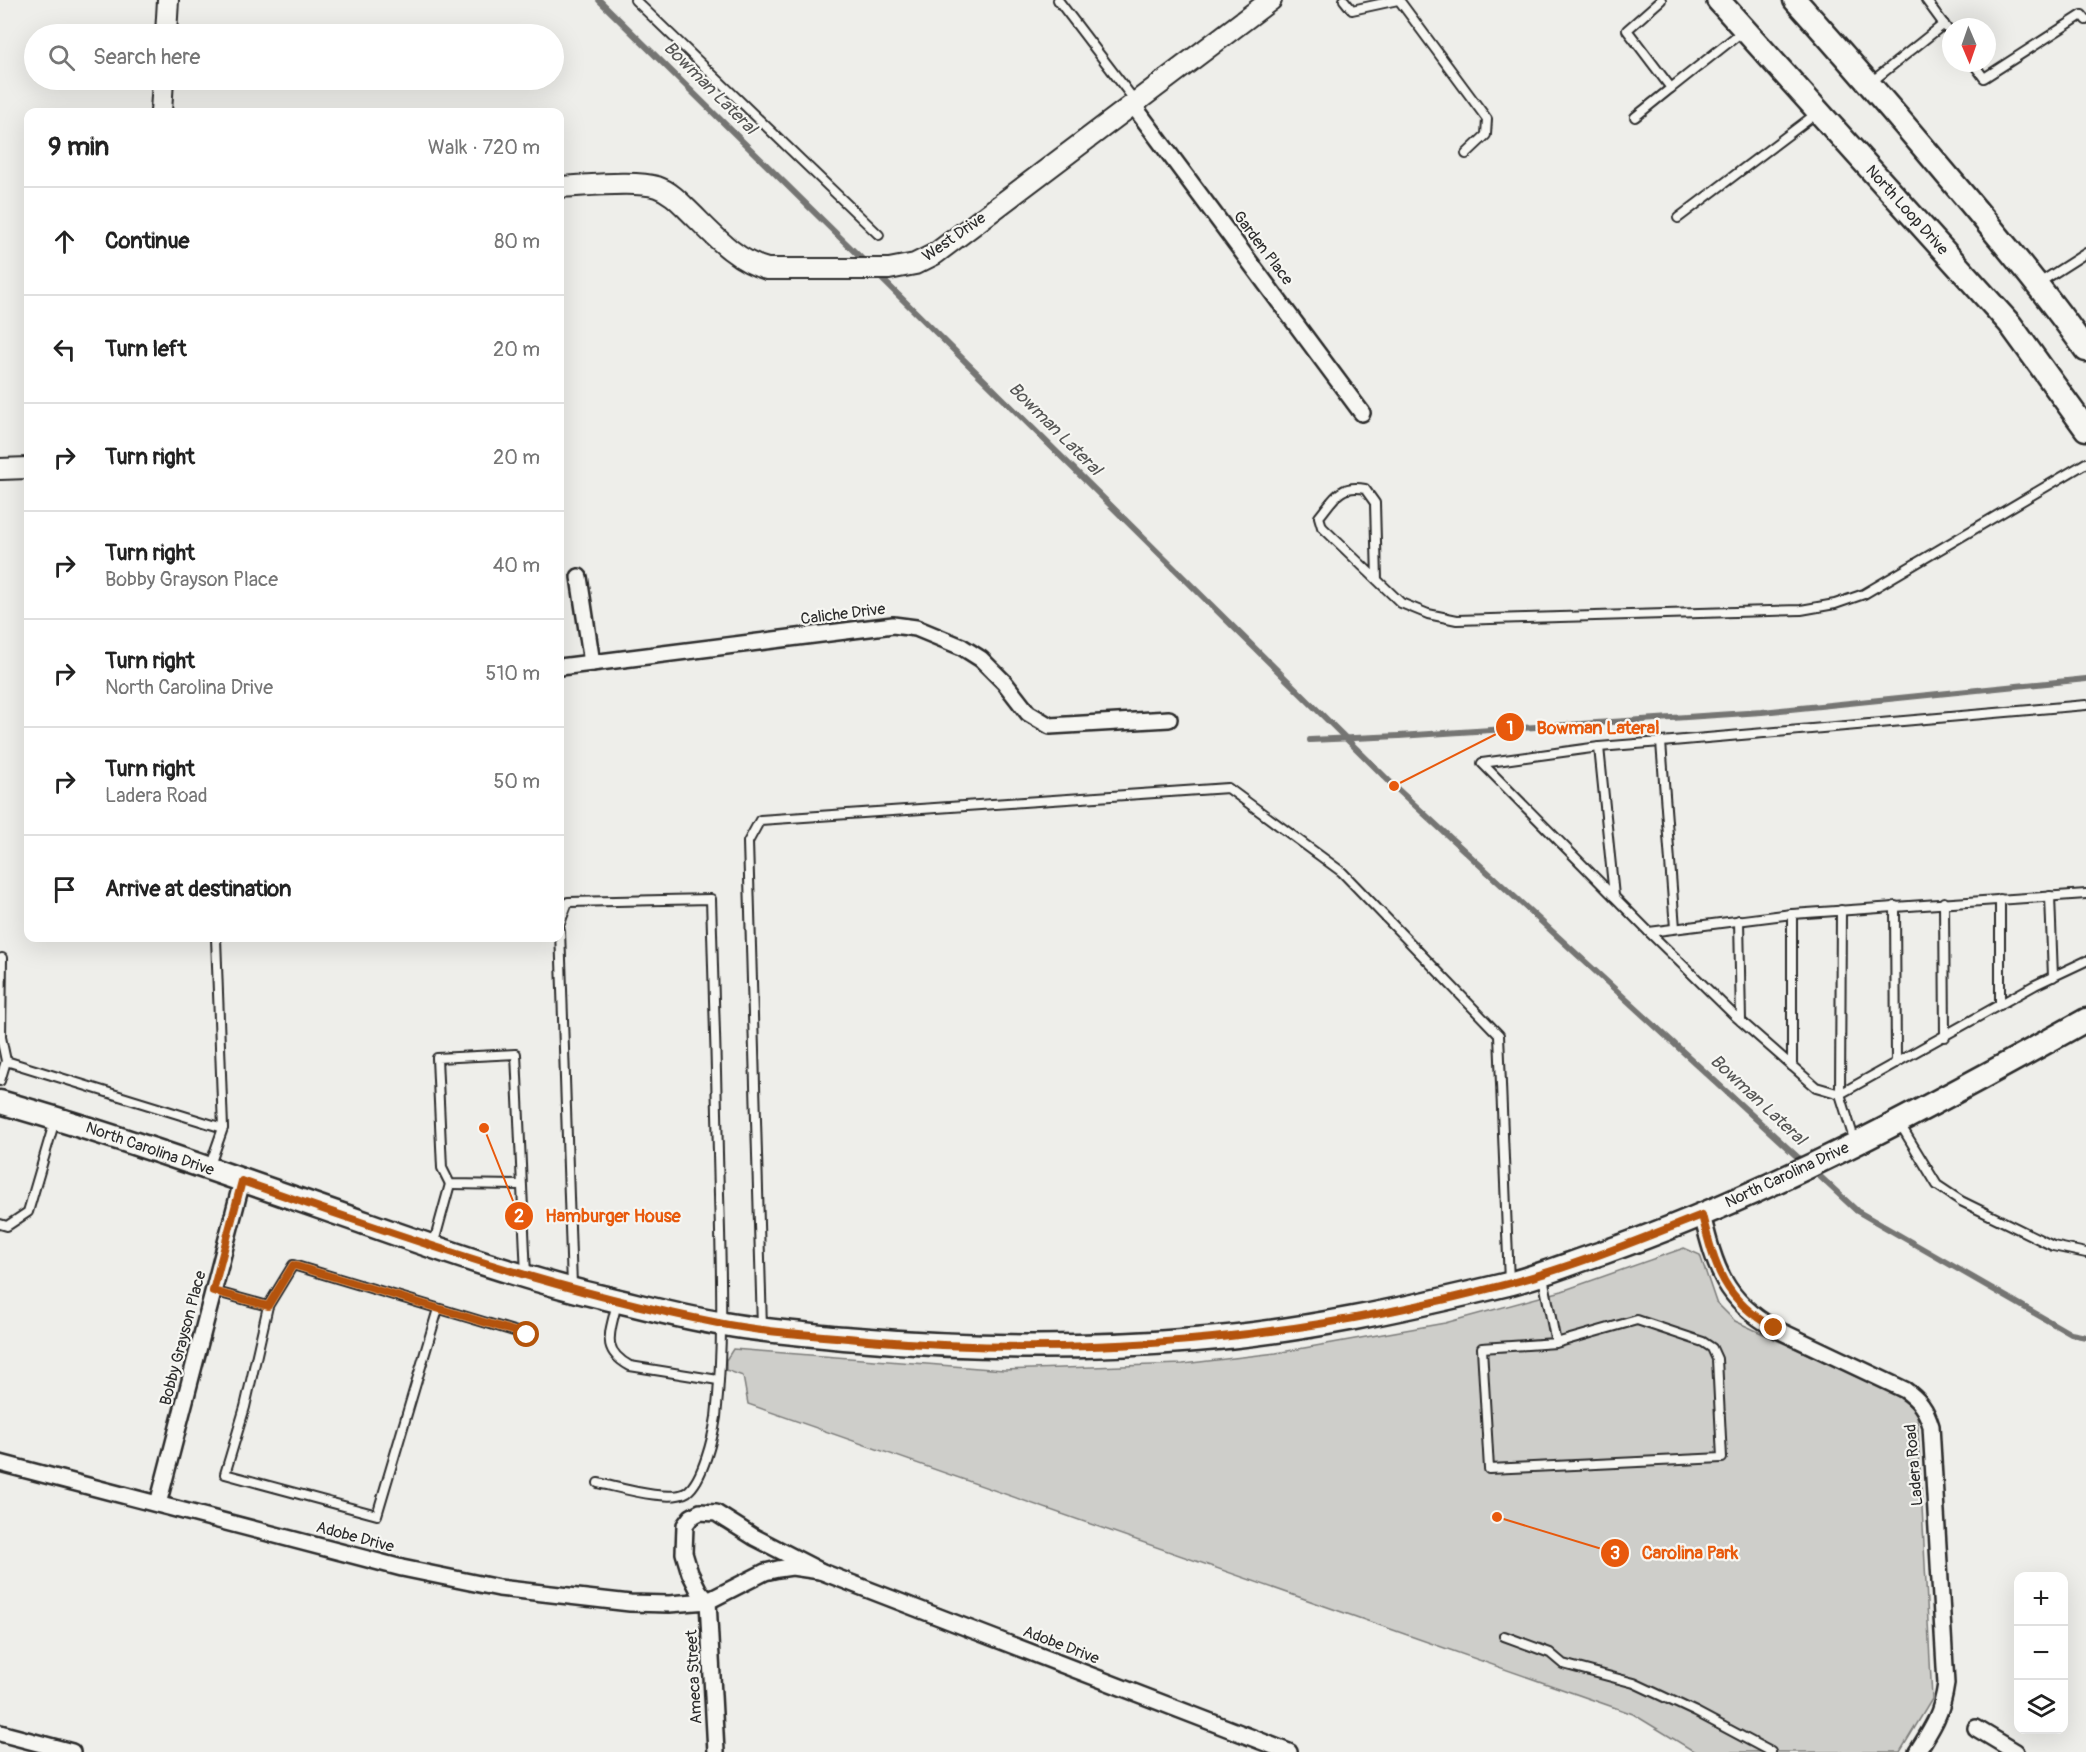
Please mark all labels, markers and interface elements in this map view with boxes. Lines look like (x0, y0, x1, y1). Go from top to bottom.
north arrow (1942, 18, 1996, 72)
search box (24, 24, 564, 90)
water label: Bowman Lateral (658, 36, 763, 141)
icon: search (45, 41, 78, 74)
text: Search here (93, 43, 200, 71)
text: 9 min (48, 131, 109, 163)
text: Walk · 720 m (428, 135, 540, 160)
street label: North Loop Drive (1861, 161, 1953, 259)
street label: Garden Place (1229, 207, 1297, 289)
street label: West Drive (918, 208, 990, 266)
icon: ahead (48, 225, 81, 258)
text: Continue (105, 227, 189, 255)
text: 80 m (494, 229, 540, 254)
icon: left (48, 333, 81, 366)
text: Turn left (105, 335, 187, 363)
text: 20 m (493, 337, 540, 362)
water label: Bowman Lateral (1003, 377, 1108, 482)
icon: right (48, 441, 81, 474)
text: Turn right (105, 443, 195, 471)
text: 20 m (493, 445, 540, 470)
text: Turn right (105, 539, 195, 567)
icon: right (48, 549, 81, 582)
text: 40 m (493, 553, 540, 578)
text: Bobby Grayson Place (105, 567, 278, 592)
street label: Caliche Drive (800, 599, 887, 629)
text: Turn right (105, 647, 195, 675)
icon: right (48, 657, 81, 690)
text: 510 m (486, 661, 540, 686)
text: North Carolina Drive (105, 675, 273, 700)
callout: Bowman Lateral (1495, 709, 1672, 745)
text: 1 (1506, 717, 1514, 740)
text: Bowman Lateral (1537, 717, 1659, 740)
text: Turn right (105, 755, 195, 783)
icon: right (48, 765, 81, 798)
text: 50 m (493, 769, 540, 794)
text: Ladera Road (105, 783, 208, 808)
icon: arrive (48, 873, 81, 906)
text: Arrive at destination (105, 875, 291, 903)
water label: Bowman Lateral (1705, 1050, 1812, 1151)
street label: North Carolina Drive (83, 1118, 217, 1180)
street label: North Carolina Drive (1722, 1137, 1852, 1212)
callout: Hamburger House (504, 1198, 693, 1234)
text: 2 (514, 1205, 524, 1228)
text: Hamburger House (545, 1205, 682, 1228)
street label: Bobby Grayson Place (155, 1268, 211, 1407)
route end (1760, 1314, 1786, 1340)
route start (513, 1321, 539, 1347)
street label: Ladera Road (1900, 1423, 1928, 1507)
street label: Adobe Drive (314, 1517, 396, 1557)
callout: Carolina Park (1600, 1535, 1751, 1571)
text: 3 (1610, 1542, 1620, 1565)
text: Carolina Park (1642, 1542, 1739, 1565)
map controls (2014, 1572, 2068, 1734)
button: + (2014, 1572, 2068, 1626)
street label: Adobe Drive (1020, 1621, 1102, 1669)
button: − (2014, 1626, 2068, 1680)
street label: Ameca Street (682, 1629, 706, 1725)
button: layers (2014, 1680, 2068, 1734)

